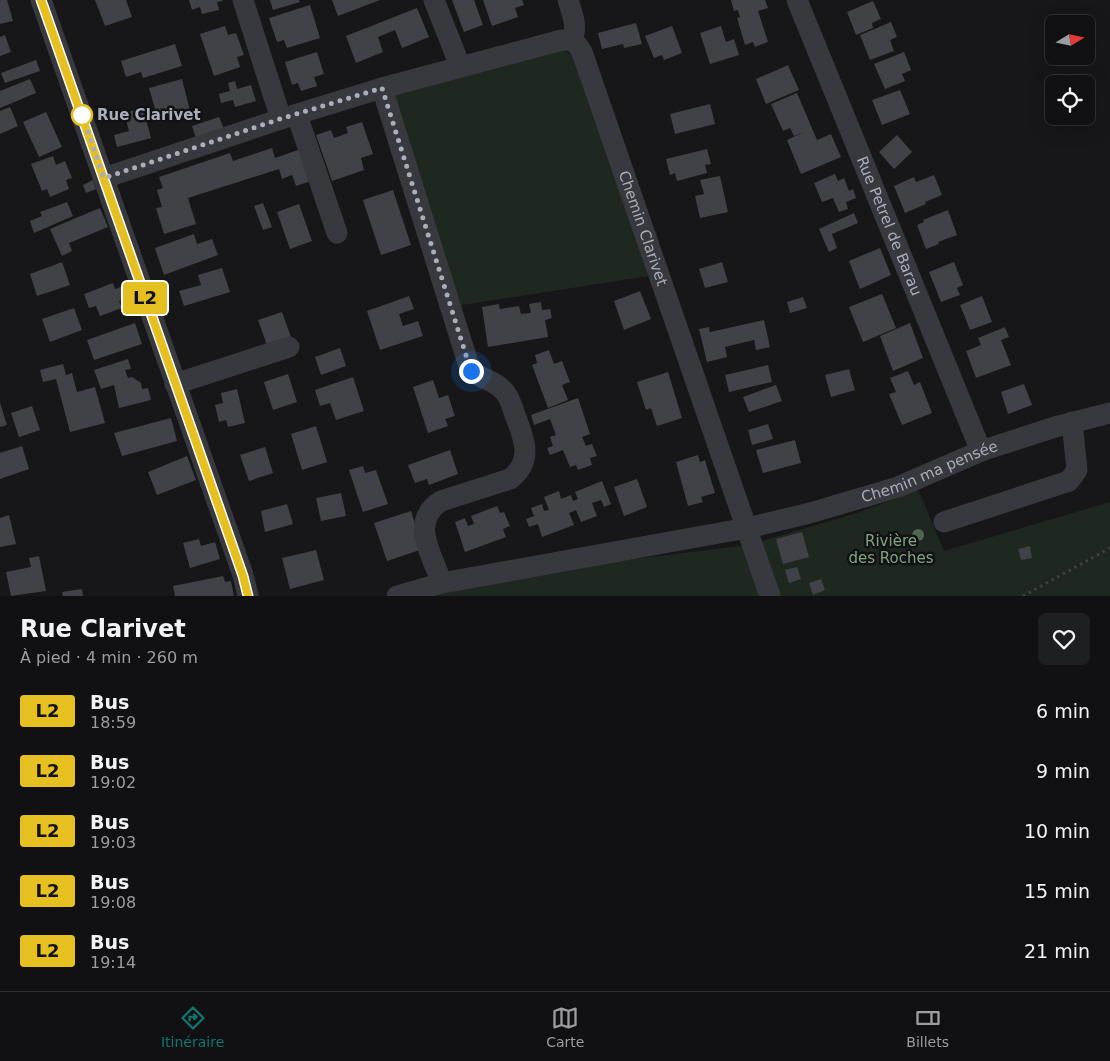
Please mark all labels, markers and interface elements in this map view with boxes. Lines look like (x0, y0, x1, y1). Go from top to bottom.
north arrow (1045, 15, 1095, 65)
map controls (1045, 15, 1095, 125)
button: locate (1045, 75, 1095, 125)
marker: Rue Clarivet (71, 104, 93, 126)
place label: Rue Clarivet (97, 106, 201, 124)
street label: Rue Petrel de Barau (853, 154, 926, 298)
street label: Chemin Clarivet (615, 168, 671, 288)
line badge: L2 (122, 282, 168, 314)
text: L2 (133, 287, 157, 308)
your location (459, 359, 484, 384)
street label: Chemin ma pensée (859, 437, 1000, 506)
park label: Rivière des Roches (848, 532, 934, 567)
button: heart (1038, 613, 1090, 665)
text: Rue Clarivet (20, 615, 186, 643)
text: À pied · 4 min · 260 m (20, 648, 198, 667)
text: Bus (90, 691, 129, 713)
text: L2 (36, 700, 60, 721)
text: 6 min (1036, 700, 1090, 722)
text: 18:59 (90, 713, 136, 732)
text: Bus (90, 751, 129, 773)
text: L2 (36, 760, 60, 781)
text: 9 min (1036, 760, 1090, 782)
text: 19:02 (90, 773, 136, 792)
text: Bus (90, 811, 129, 833)
text: L2 (36, 820, 60, 841)
text: 10 min (1024, 820, 1090, 842)
text: 19:03 (90, 833, 136, 852)
text: Bus (90, 871, 129, 893)
text: L2 (36, 880, 60, 901)
text: 15 min (1024, 880, 1090, 902)
text: 19:08 (90, 893, 136, 912)
text: Bus (90, 931, 129, 953)
text: L2 (36, 940, 60, 961)
text: 21 min (1024, 940, 1090, 962)
text: 19:14 (90, 953, 136, 972)
tab: Itinéraire (161, 1004, 224, 1050)
tab: Carte (546, 1004, 584, 1050)
tab: Billets (906, 1004, 949, 1050)

